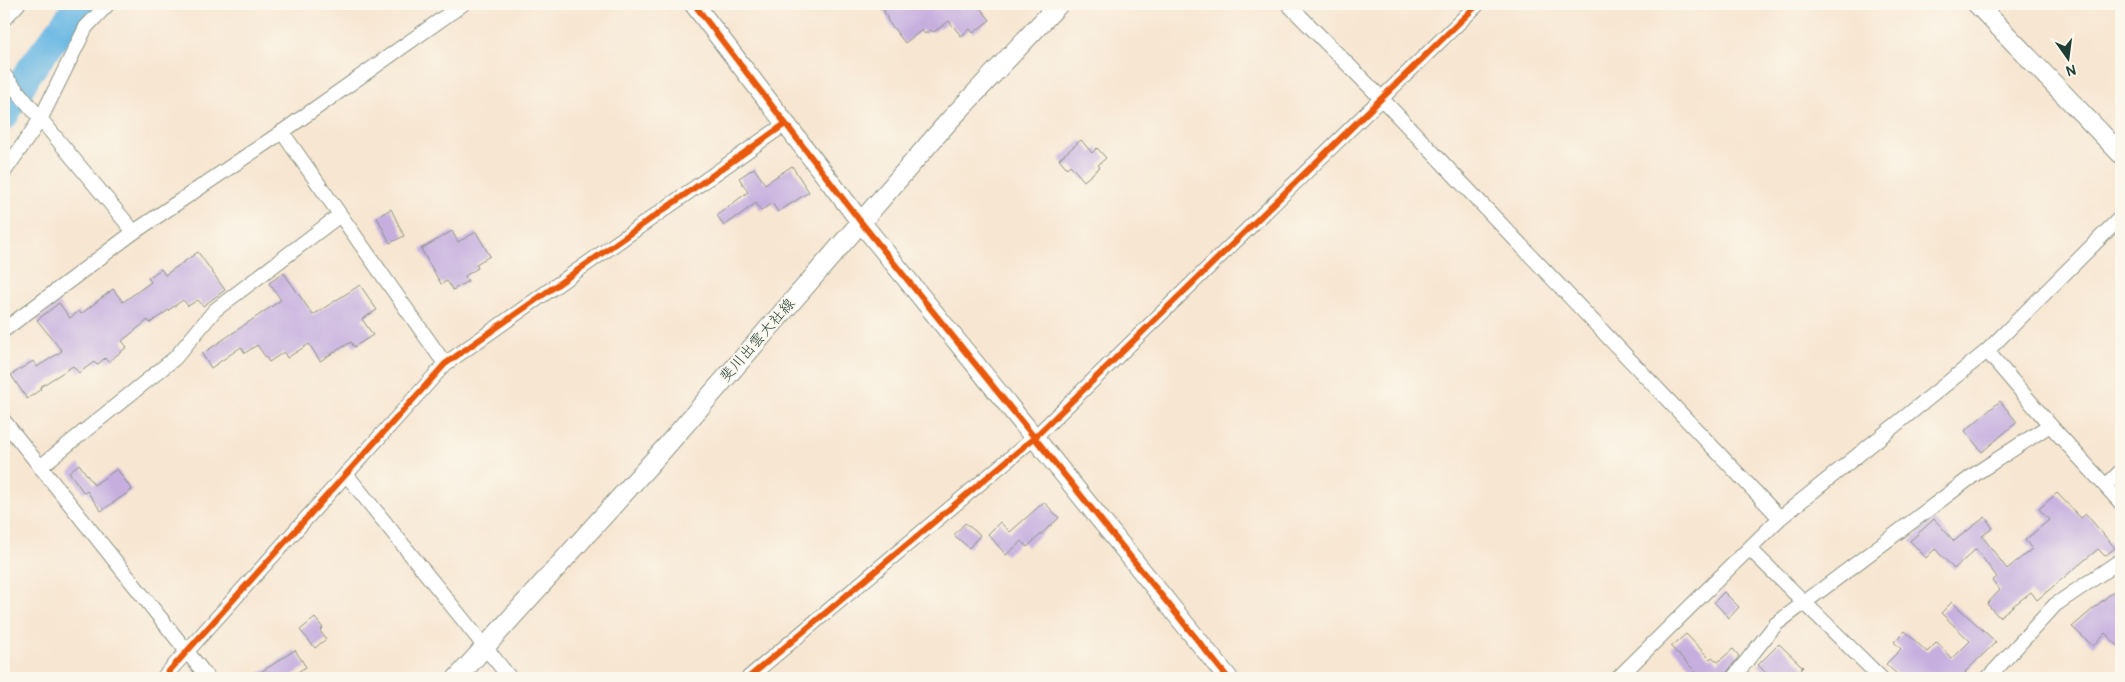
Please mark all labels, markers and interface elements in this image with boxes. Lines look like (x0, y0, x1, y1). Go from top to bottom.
north arrow (2042, 32, 2092, 82)
text: N (2064, 61, 2078, 80)
street label: 斐川出雲大社線 (716, 294, 799, 386)

